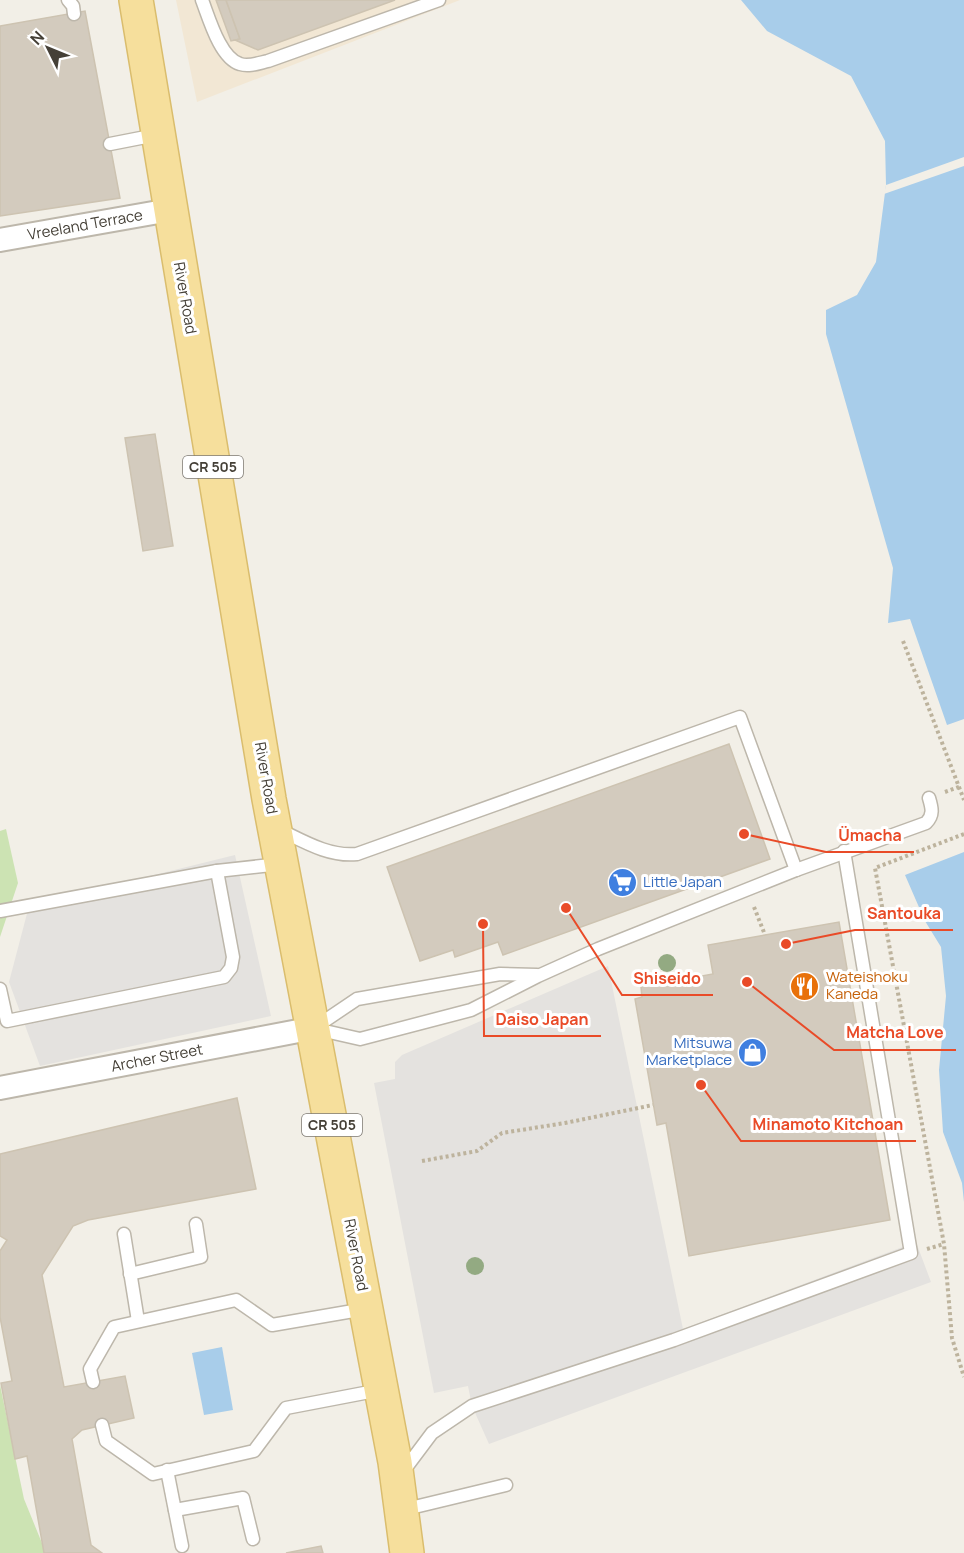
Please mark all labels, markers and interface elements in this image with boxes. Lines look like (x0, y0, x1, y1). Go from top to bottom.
north arrow (18, 18, 78, 78)
text: N (25, 26, 49, 49)
street label: Vreeland Terrace (26, 204, 144, 245)
street label: River Road (169, 260, 202, 336)
road number: CR 505 (183, 456, 243, 478)
street label: River Road (250, 740, 283, 816)
callout: Ümacha (826, 818, 914, 852)
text: Ümacha (838, 824, 902, 846)
supermarket icon: Little Japan (606, 866, 638, 898)
place label: Little Japan (643, 871, 722, 892)
callout: Santouka (855, 896, 953, 930)
text: Santouka (867, 902, 941, 924)
callout: Shiseido (622, 961, 713, 995)
place label: Wateishoku Kaneda (826, 966, 908, 1004)
text: Shiseido (633, 967, 701, 989)
restaurant icon: Wateishoku Kaneda (789, 970, 821, 1002)
callout: Daiso Japan (484, 1002, 601, 1036)
text: Daiso Japan (496, 1008, 588, 1030)
callout: Matcha Love (834, 1016, 956, 1050)
text: Matcha Love (846, 1021, 944, 1043)
place label: Mitsuwa Marketplace (646, 1032, 732, 1070)
shop icon: Mitsuwa Marketplace (737, 1036, 769, 1068)
street label: Archer Street (109, 1038, 205, 1077)
callout: Minamoto Kitchoan (741, 1107, 916, 1141)
text: Minamoto Kitchoan (753, 1113, 903, 1135)
road number: CR 505 (302, 1114, 362, 1136)
street label: River Road (339, 1217, 374, 1293)

